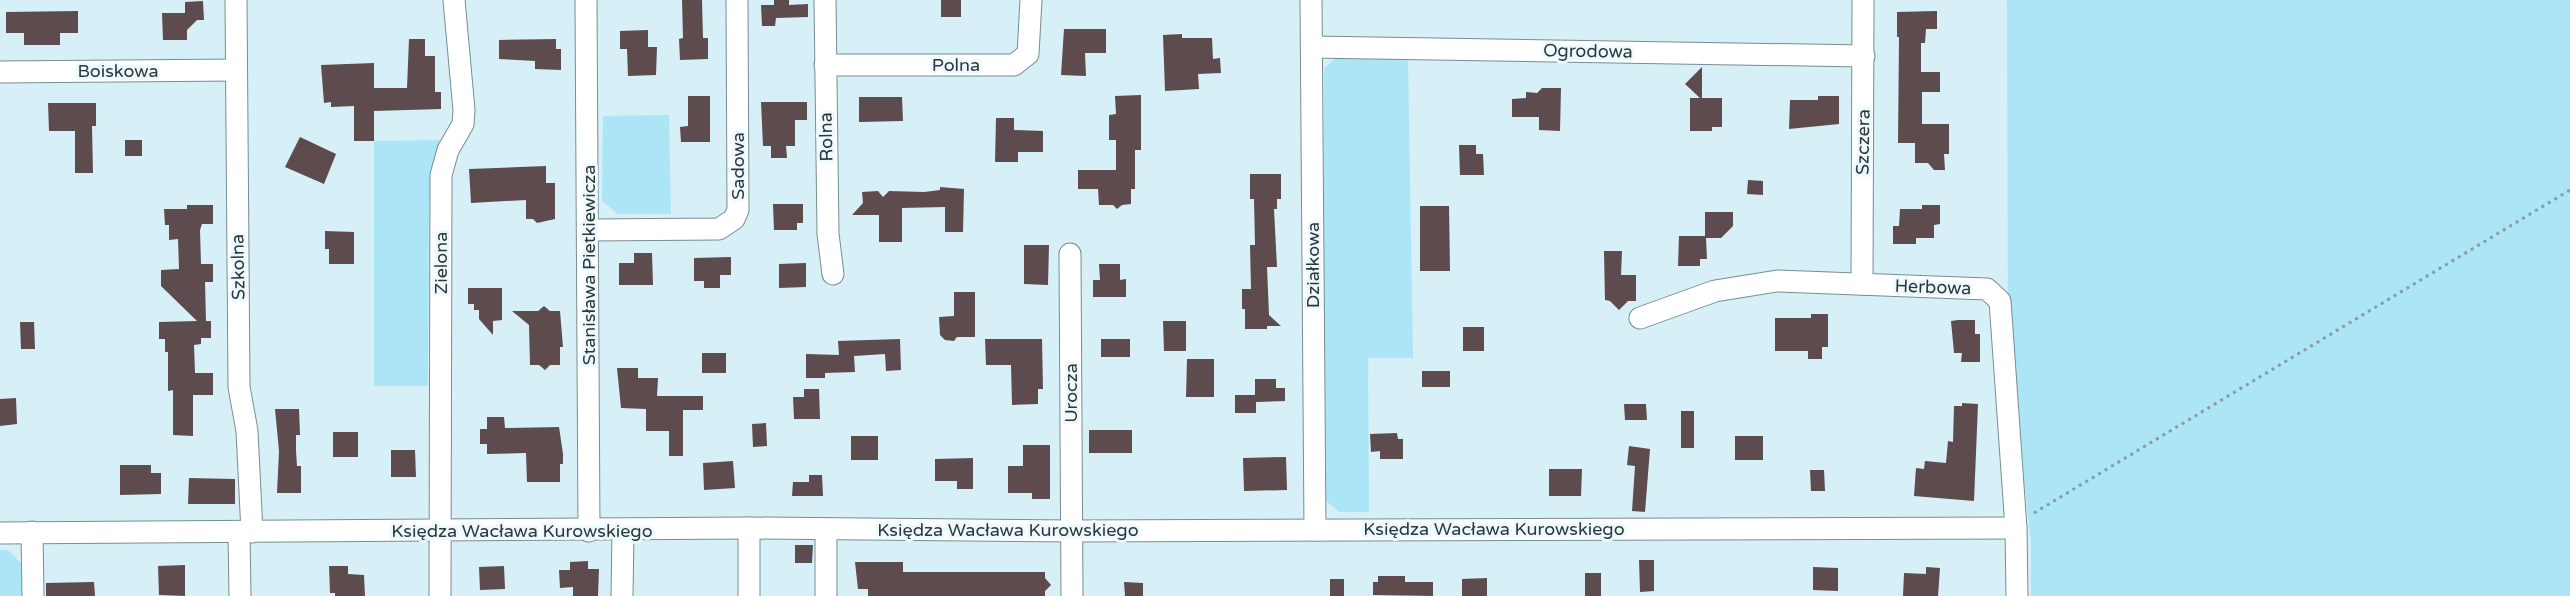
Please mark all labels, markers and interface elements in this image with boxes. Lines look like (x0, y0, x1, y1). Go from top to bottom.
street label: Ogrodowa (1543, 39, 1633, 63)
street label: Polna (932, 54, 980, 76)
street label: Boiskowa (77, 60, 159, 82)
street label: Szczera (1851, 109, 1875, 175)
street label: Rolna (815, 112, 837, 162)
street label: Sadowa (727, 132, 749, 200)
street label: Stanisława Pietkiewicza (578, 165, 600, 365)
street label: Działkowa (1302, 222, 1324, 308)
street label: Zielona (430, 232, 452, 294)
street label: Szkolna (226, 234, 250, 300)
street label: Herbowa (1894, 275, 1972, 299)
street label: Urocza (1060, 363, 1082, 423)
street label: Księdza Wacława Kurowskiego (1363, 518, 1625, 540)
street label: Księdza Wacława Kurowskiego (877, 519, 1139, 541)
street label: Księdza Wacława Kurowskiego (391, 520, 653, 542)

